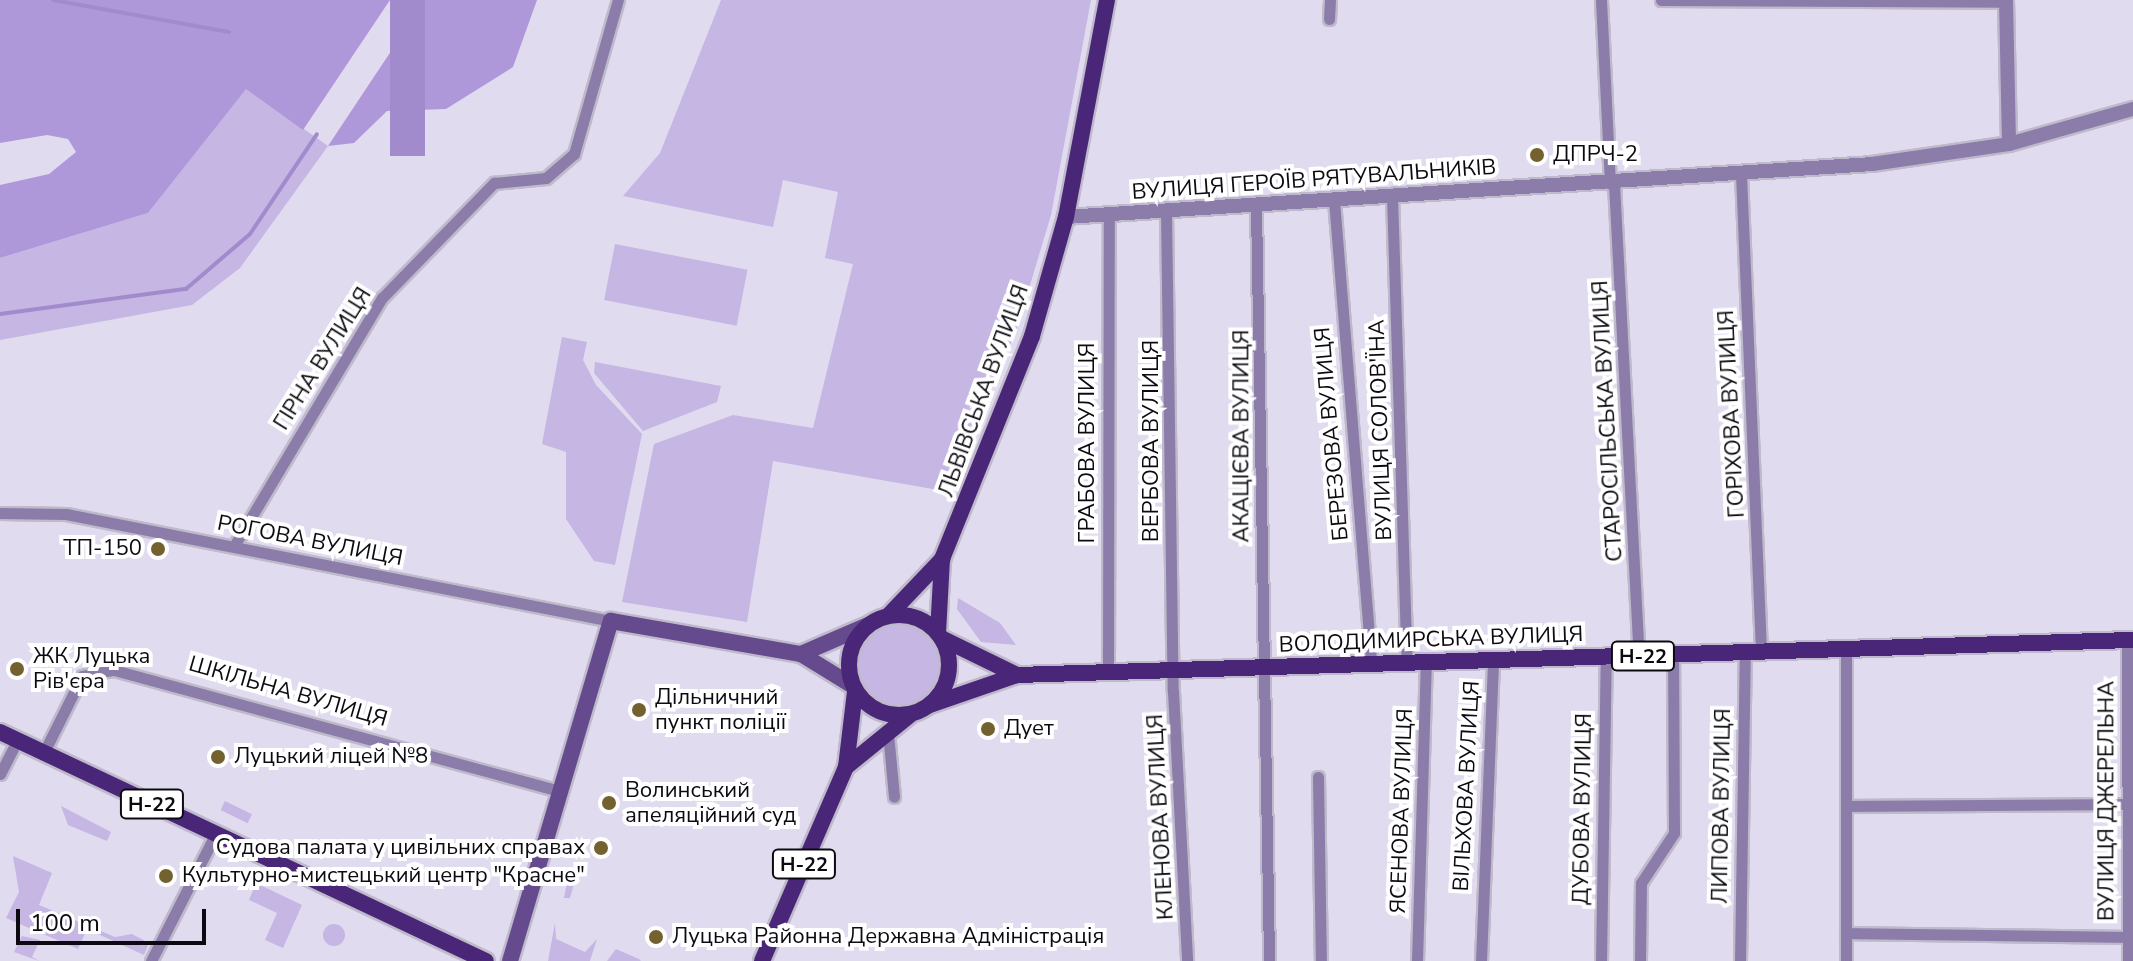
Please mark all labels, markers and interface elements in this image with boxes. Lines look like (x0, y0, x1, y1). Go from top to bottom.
place label: ДПРЧ-2 (1553, 142, 1638, 168)
marker: ДПРЧ-2 (1528, 146, 1546, 164)
street label: ВУЛИЦЯ ГЕРОЇВ РЯТУВАЛЬНИКІВ (1131, 154, 1497, 206)
street label: СТАРОСІЛЬСЬКА ВУЛИЦЯ (1587, 280, 1629, 562)
street label: ЛЬВІВСЬКА ВУЛИЦЯ (933, 281, 1035, 501)
street label: ГІРНА ВУЛИЦЯ (269, 283, 377, 435)
street label: ГОРІХОВА ВУЛИЦЯ (1713, 309, 1751, 519)
street label: ВУЛИЦЯ СОЛОВ'ЇНА (1364, 319, 1398, 541)
street label: БЕРЕЗОВА ВУЛИЦЯ (1310, 326, 1354, 542)
street label: АКАЦІЄВА ВУЛИЦЯ (1229, 329, 1255, 543)
street label: ВЕРБОВА ВУЛИЦЯ (1139, 340, 1165, 542)
street label: ГРАБОВА ВУЛИЦЯ (1075, 342, 1101, 544)
street label: РОГОВА ВУЛИЦЯ (215, 510, 405, 572)
place label: ТП-150 (63, 536, 142, 562)
marker: ТП-150 (149, 540, 167, 558)
street label: ВОЛОДИМИРСЬКА ВУЛИЦЯ (1278, 621, 1584, 659)
road number: Н-22 (1609, 640, 1677, 672)
place label: ЖК Луцька Рів'єра (33, 643, 150, 694)
street label: ШКІЛЬНА ВУЛИЦЯ (186, 651, 390, 733)
marker: ЖК Луцька Рів'єра (8, 660, 26, 678)
street label: ВІЛЬХОВА ВУЛИЦЯ (1448, 680, 1486, 892)
street label: ВУЛИЦЯ ДЖЕРЕЛЬНА (2094, 681, 2120, 921)
place label: Дільничний пункт поліції (655, 684, 786, 736)
marker: Дільничний пункт поліції (630, 701, 648, 719)
street label: ЯСЕНОВА ВУЛИЦЯ (1385, 708, 1419, 914)
street label: ЛИПОВА ВУЛИЦЯ (1707, 708, 1737, 904)
street label: КЛЕНОВА ВУЛИЦЯ (1142, 713, 1180, 921)
street label: ДУБОВА ВУЛИЦЯ (1568, 713, 1598, 905)
place label: Дует (1004, 716, 1054, 742)
marker: Дует (979, 720, 997, 738)
place label: Луцький ліцей №8 (234, 744, 428, 770)
marker: Луцький ліцей №8 (209, 748, 227, 766)
place label: Волинський апеляційний суд (625, 777, 796, 828)
road number: Н-22 (118, 788, 186, 820)
marker: Волинський апеляційний суд (600, 794, 618, 812)
place label: Судова палата у цивільних справах (216, 835, 585, 861)
marker: Судова палата у цивільних справах (592, 839, 610, 857)
road number: Н-22 (770, 848, 838, 880)
place label: Культурно-мистецький центр "Красне" (182, 863, 585, 889)
marker: Культурно-мистецький центр "Красне" (157, 867, 175, 885)
scale bar (20, 893, 210, 943)
text: 100 m (30, 907, 100, 939)
place label: Луцька Районна Державна Адміністрація (672, 924, 1104, 950)
marker: Луцька Районна Державна Адміністрація (647, 928, 665, 946)

